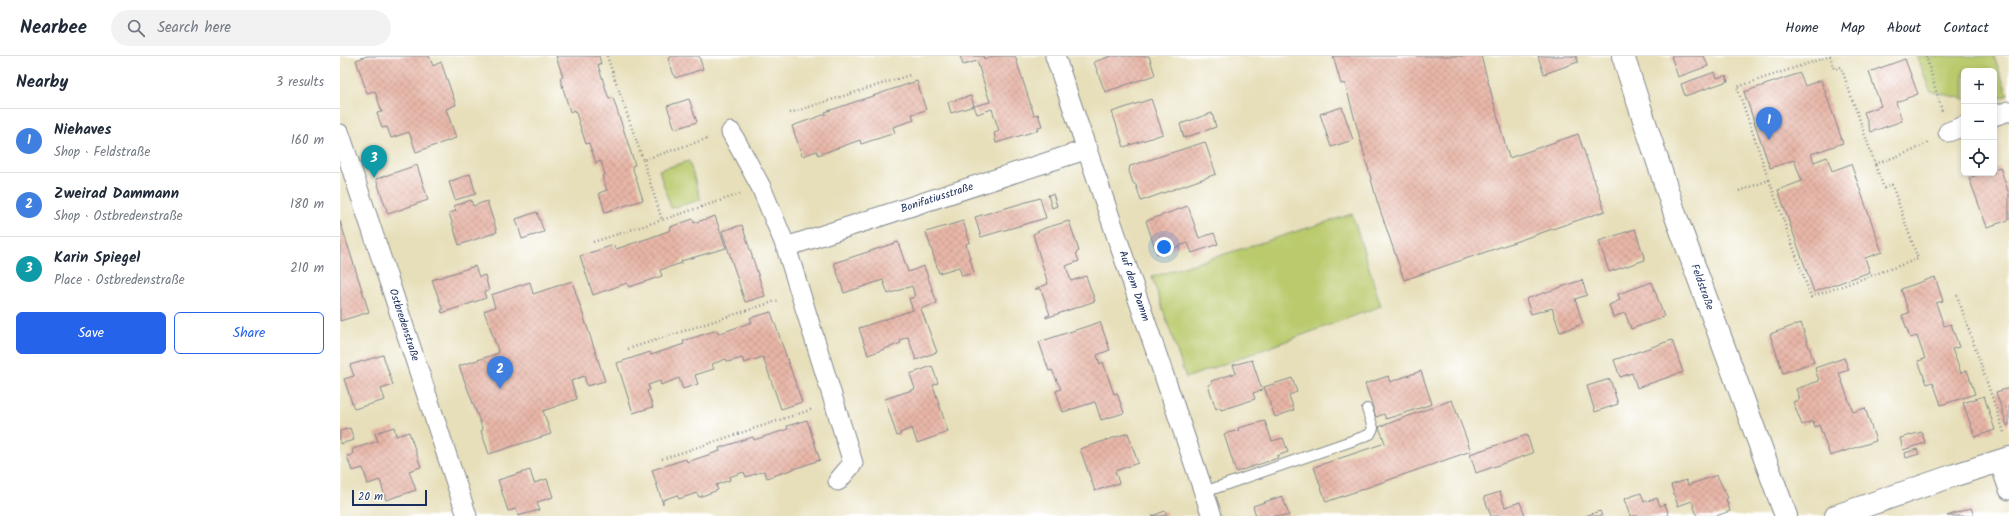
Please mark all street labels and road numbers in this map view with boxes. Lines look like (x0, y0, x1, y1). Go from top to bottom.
street label: Bonifatiusstraße (898, 178, 976, 218)
street label: Auf dem Damm (1113, 248, 1155, 324)
street label: Feldstraße (1685, 261, 1719, 313)
street label: Ostbredenstraße (384, 286, 424, 364)

